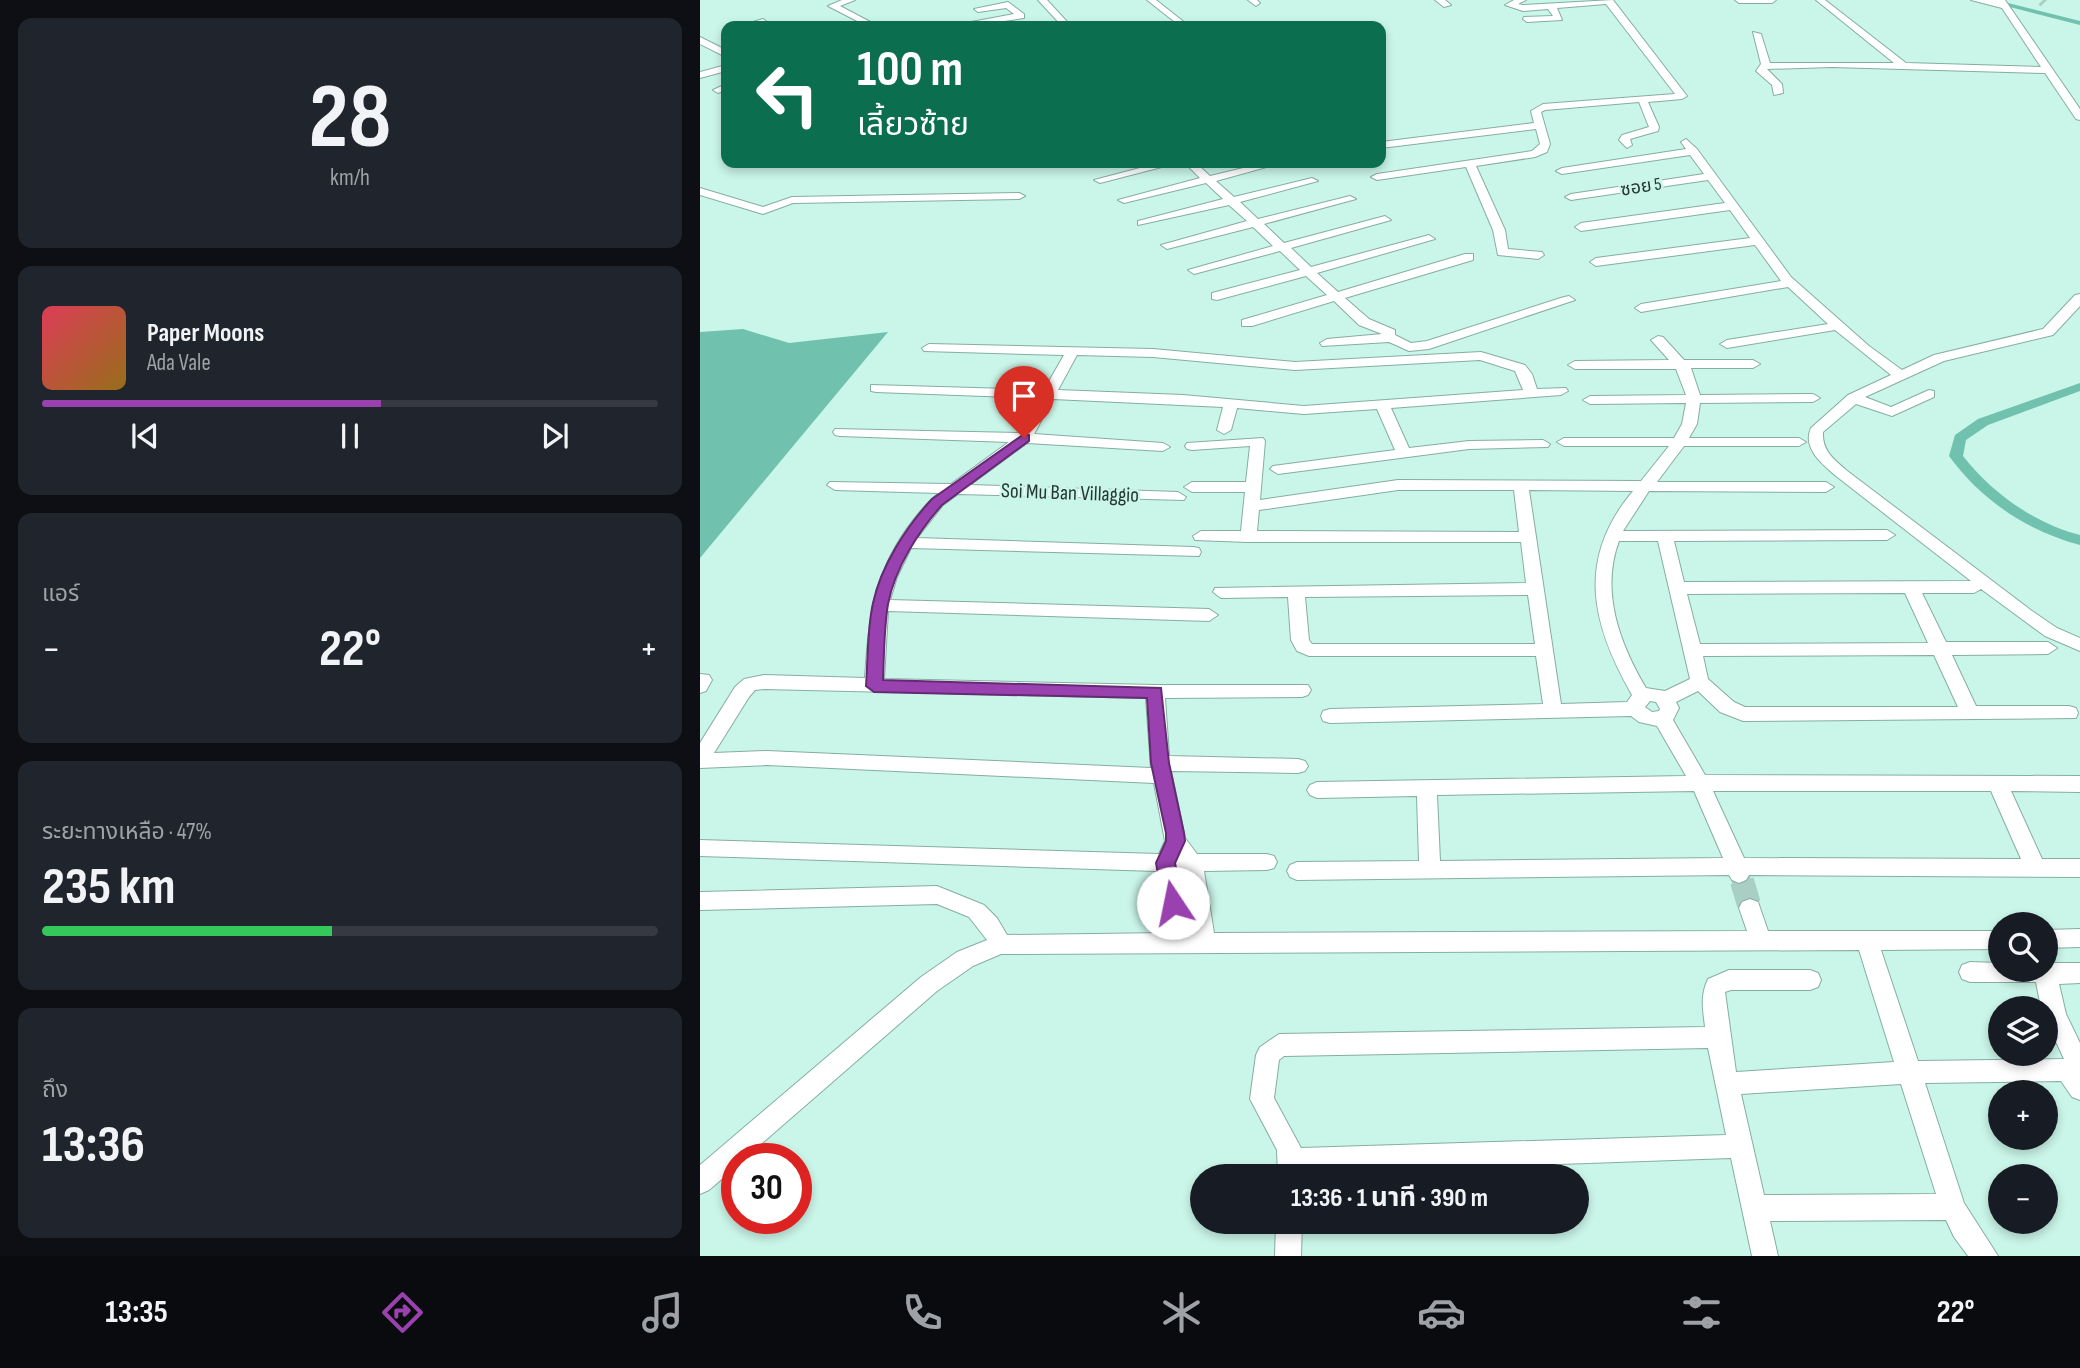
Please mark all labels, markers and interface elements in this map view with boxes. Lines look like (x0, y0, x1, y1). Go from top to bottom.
text: 100 m (857, 41, 963, 100)
icon: left (742, 49, 833, 140)
text: 28 (309, 64, 391, 173)
text: เลี้ยวซ้าย (857, 106, 969, 145)
text: km/h (330, 164, 370, 192)
street label: ซอย 5 (1619, 173, 1663, 201)
text: Paper Moons (147, 318, 264, 349)
text: Ada Vale (147, 349, 211, 377)
pin (994, 366, 1054, 438)
icon: arrive (1005, 377, 1043, 415)
icon: previous (126, 417, 164, 455)
icon: pause (331, 417, 369, 455)
icon: next (536, 417, 574, 455)
street label: Soi Mu Ban Villaggio (1001, 478, 1139, 508)
text: แอร์ (42, 580, 79, 608)
text: 22° (319, 618, 381, 681)
text: − (42, 627, 61, 672)
text: + (639, 627, 658, 672)
text: ระยะทางเหลือ · 47% (42, 818, 212, 846)
text: 235 km (42, 856, 176, 919)
position arrow (1136, 866, 1210, 940)
map controls (1988, 912, 2058, 1234)
button: search (1988, 912, 2058, 982)
button: layers (1988, 996, 2058, 1066)
text: ถึง (42, 1076, 68, 1104)
button: + (1988, 1080, 2058, 1150)
text: 13:36 (42, 1114, 145, 1177)
speed limit sign: 30 (721, 1143, 812, 1234)
button: − (1988, 1164, 2058, 1234)
text: 13:36 · 1 นาที · 390 m (1291, 1183, 1488, 1214)
icon: directions (378, 1288, 427, 1337)
icon: music (638, 1288, 687, 1337)
icon: phone (898, 1288, 947, 1337)
icon: climate (1157, 1288, 1206, 1337)
icon: car (1417, 1288, 1466, 1337)
icon: filters (1677, 1288, 1726, 1337)
text: 13:35 (105, 1293, 168, 1332)
text: 22° (1936, 1293, 1975, 1332)

